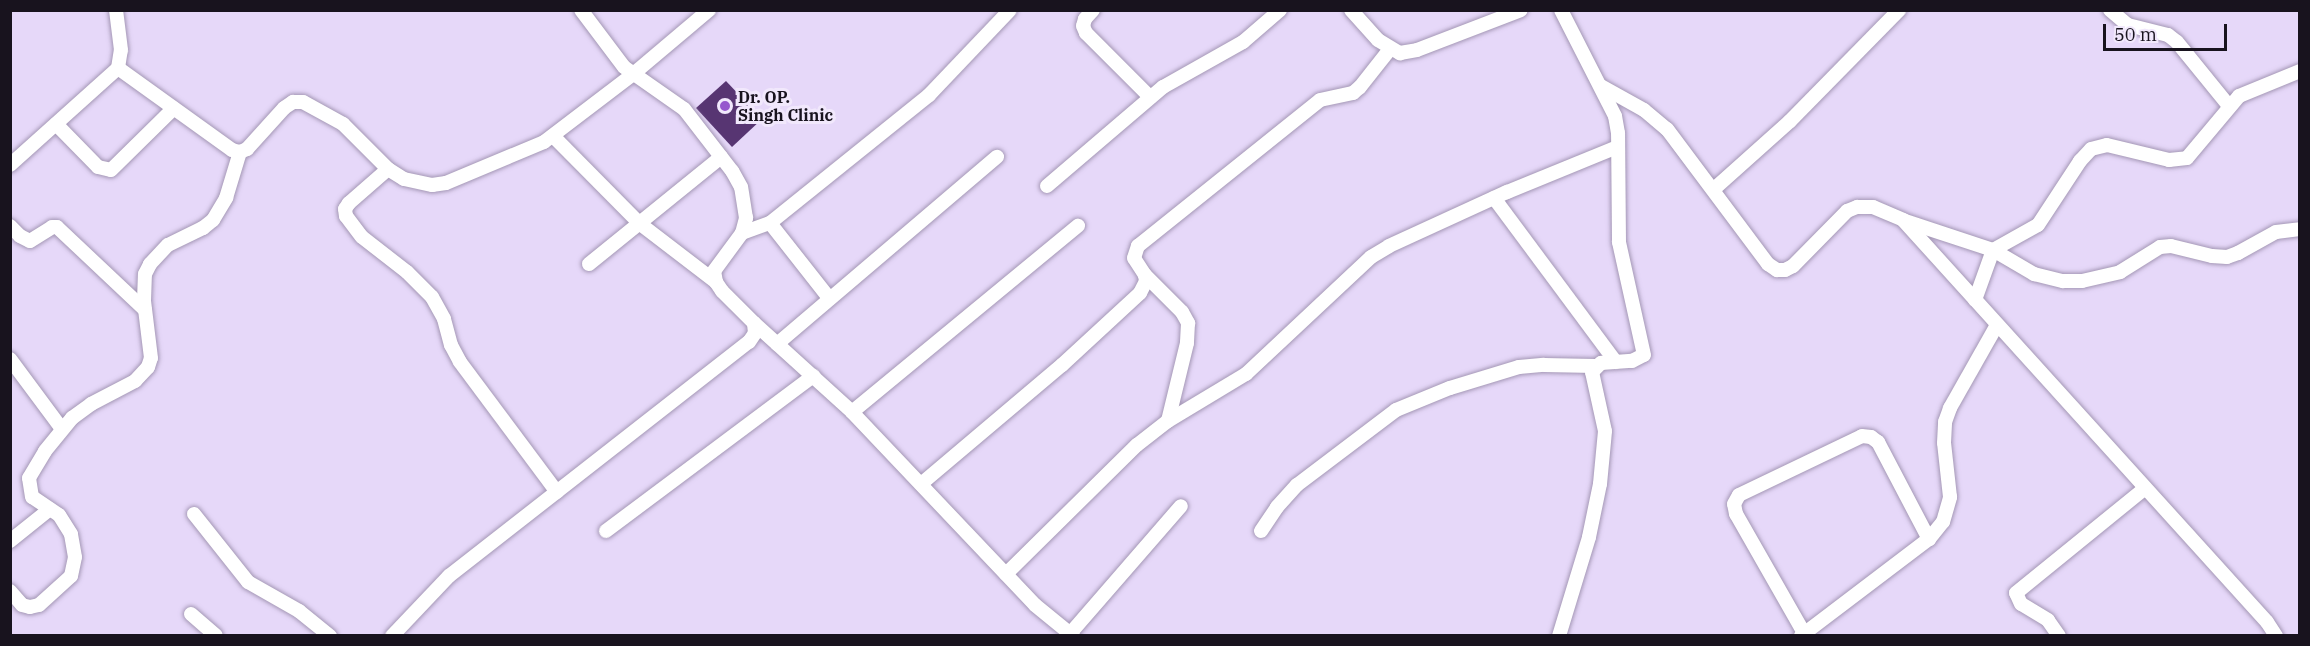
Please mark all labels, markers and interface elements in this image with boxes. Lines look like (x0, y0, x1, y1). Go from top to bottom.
scale bar (2106, 12, 2230, 50)
text: 50 m (2114, 23, 2157, 46)
place label: Dr. OP. Singh Clinic (738, 87, 833, 125)
marker: Dr. OP. Singh Clinic (716, 97, 734, 115)

